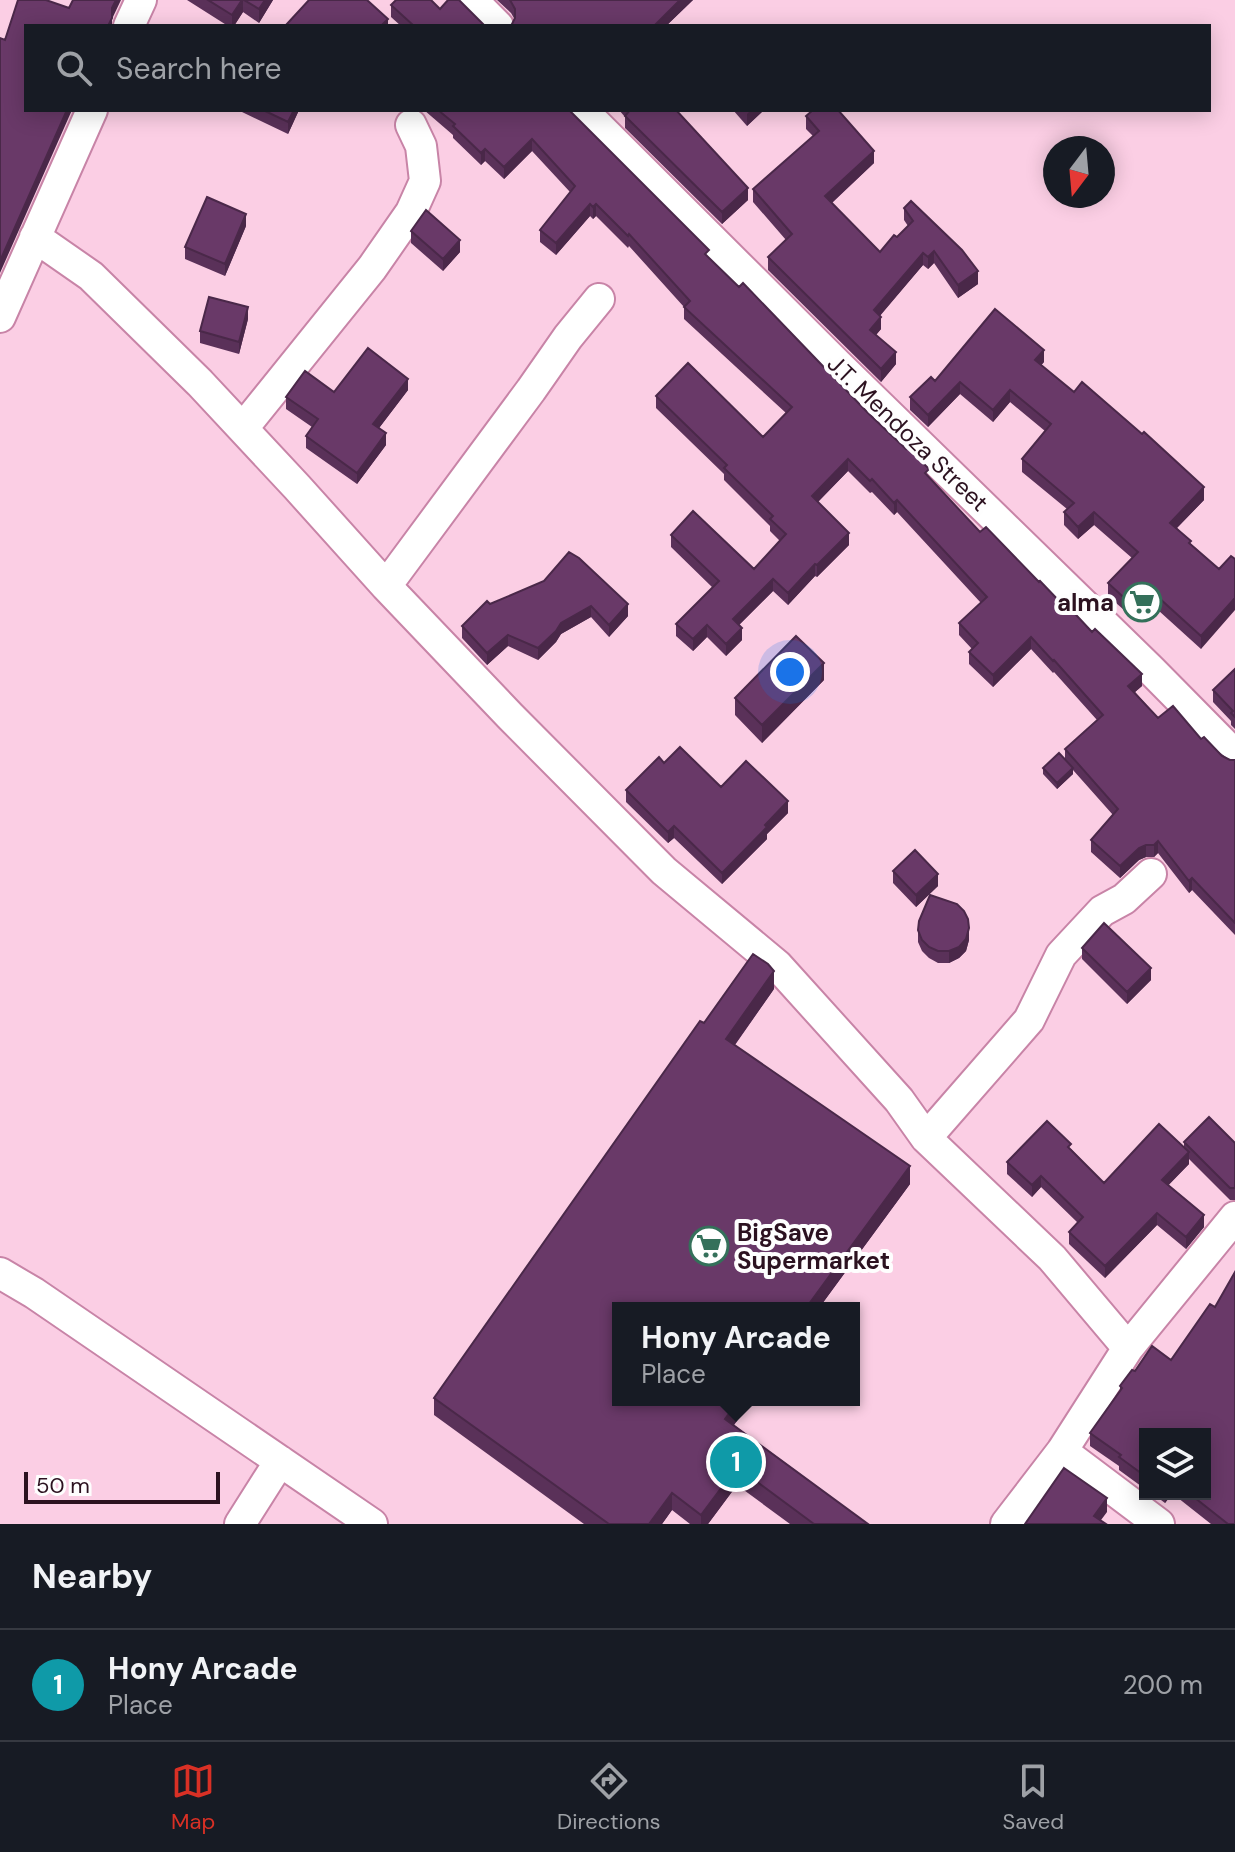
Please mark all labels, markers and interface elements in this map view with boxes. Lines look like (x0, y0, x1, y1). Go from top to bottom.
search box (24, 24, 1211, 112)
icon: search (52, 46, 96, 90)
text: Search here (116, 49, 282, 88)
north arrow (1043, 136, 1115, 208)
street label: J.T. Mendoza Street (821, 348, 995, 518)
supermarket icon: alma (1121, 581, 1163, 623)
place label: alma (1057, 587, 1114, 618)
your location (770, 652, 810, 692)
place label: BigSave Supermarket (737, 1217, 890, 1276)
supermarket icon: BigSave Supermarket (688, 1225, 730, 1267)
popup (612, 1302, 860, 1406)
text: Hony Arcade (641, 1318, 831, 1357)
text: Place (641, 1357, 706, 1391)
map controls (1139, 1428, 1211, 1500)
button: layers (1139, 1428, 1211, 1500)
pin: 1 (710, 1432, 762, 1492)
scale bar (24, 1468, 220, 1504)
text: 50 m (36, 1471, 90, 1500)
text: Nearby (32, 1554, 152, 1599)
text: Hony Arcade (108, 1649, 298, 1688)
text: 1 (53, 1668, 63, 1702)
text: 200 m (1123, 1668, 1203, 1702)
text: Place (108, 1688, 173, 1722)
tab: Map (171, 1759, 215, 1836)
tab: Directions (557, 1759, 661, 1836)
tab: Saved (1002, 1759, 1064, 1836)

